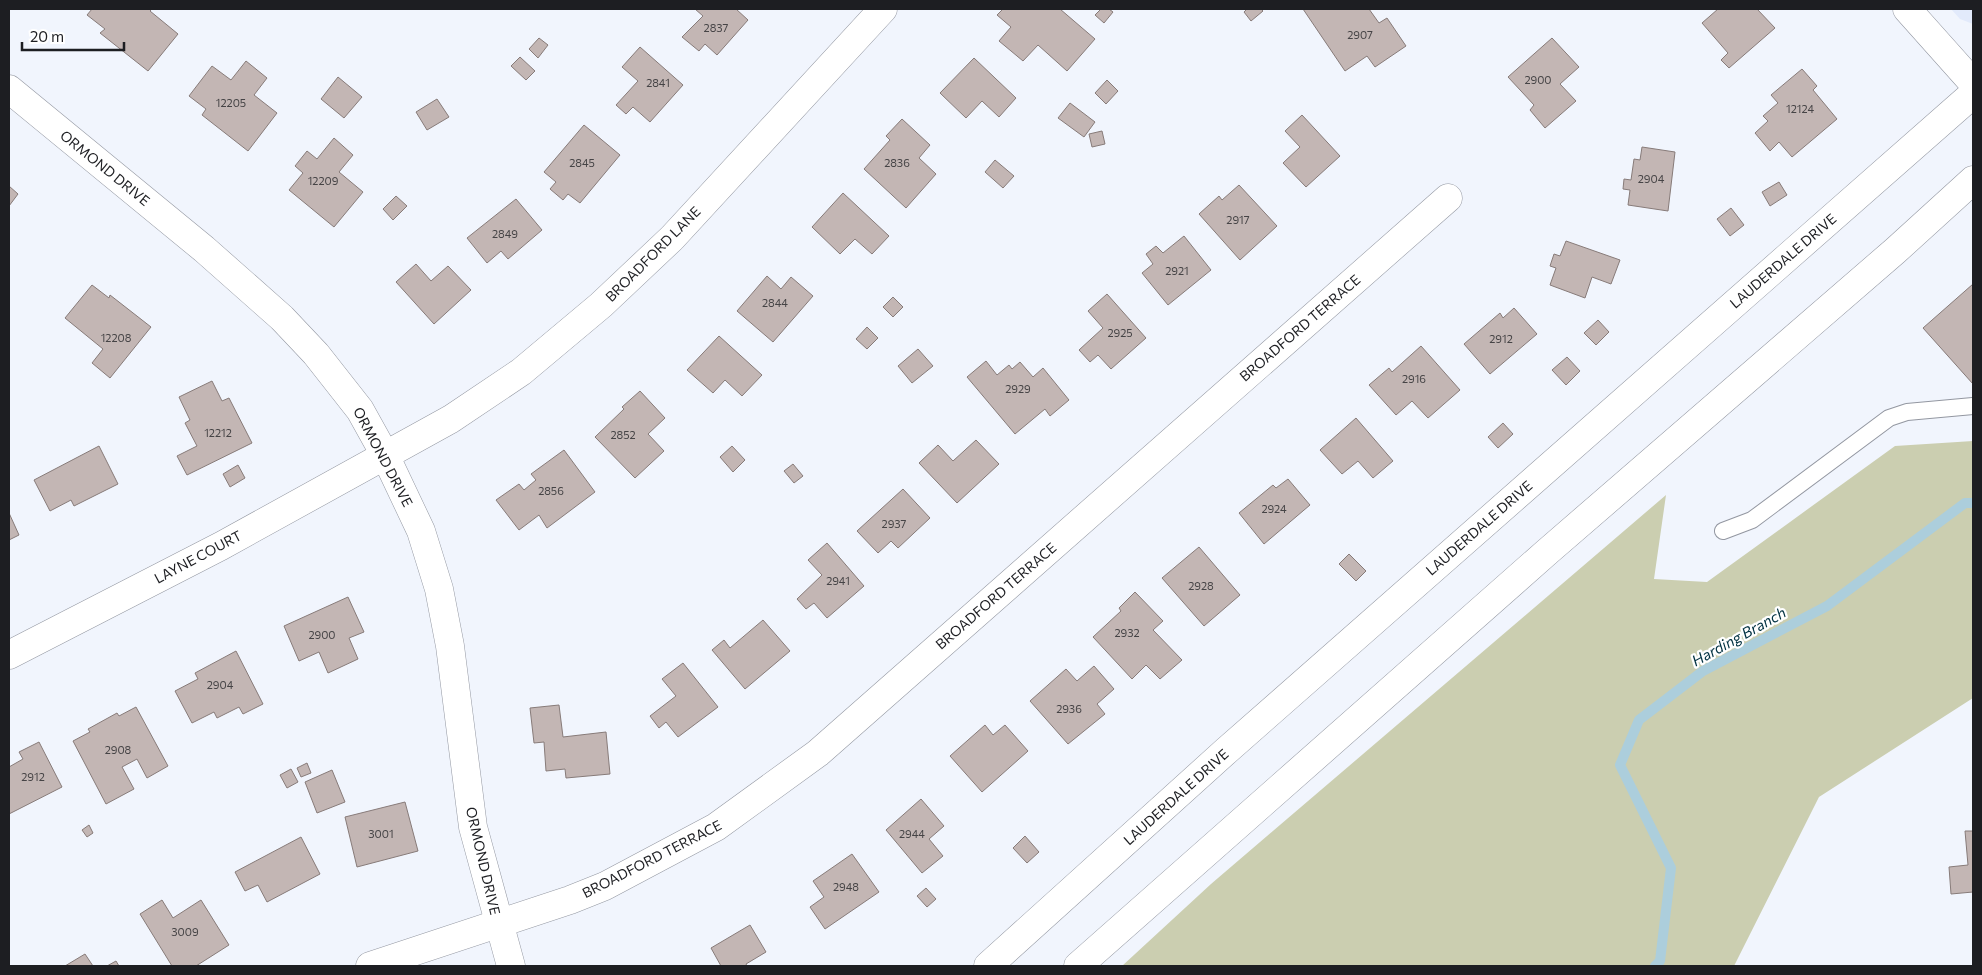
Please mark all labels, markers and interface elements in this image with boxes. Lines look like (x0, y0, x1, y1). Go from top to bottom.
scale bar (22, 20, 125, 52)
house number: 2837 (704, 21, 729, 34)
text: 20 m (30, 27, 64, 45)
house number: 2907 (1347, 28, 1373, 41)
house number: 2900 (1524, 73, 1552, 86)
house number: 2841 (646, 76, 670, 89)
house number: 12205 (216, 96, 246, 109)
house number: 12124 (1786, 102, 1814, 115)
street label: ORMOND DRIVE (57, 126, 154, 209)
house number: 2845 (569, 156, 595, 169)
house number: 2836 (884, 156, 910, 169)
house number: 2904 (1638, 172, 1665, 185)
house number: 12209 (308, 174, 339, 187)
street label: BROADFORD LANE (602, 203, 704, 305)
street label: LAUDERDALE DRIVE (1726, 210, 1839, 312)
house number: 2917 (1226, 213, 1250, 226)
house number: 2849 (492, 227, 518, 240)
house number: 2921 (1165, 264, 1189, 277)
street label: BROADFORD TERRACE (1236, 271, 1363, 385)
house number: 2844 (762, 296, 788, 309)
house number: 2925 (1107, 326, 1133, 339)
house number: 12208 (101, 331, 132, 344)
house number: 2912 (1489, 332, 1513, 345)
house number: 2916 (1402, 372, 1426, 385)
house number: 2929 (1005, 382, 1031, 395)
street label: ORMOND DRIVE (350, 404, 417, 510)
house number: 12212 (204, 426, 232, 439)
house number: 2852 (610, 428, 636, 441)
street label: LAUDERDALE DRIVE (1422, 477, 1535, 579)
house number: 2856 (538, 484, 564, 497)
house number: 2924 (1261, 502, 1287, 515)
house number: 2937 (882, 517, 907, 530)
street label: LAYNE COURT (151, 526, 244, 587)
street label: BROADFORD TERRACE (932, 539, 1059, 653)
house number: 2941 (826, 574, 850, 587)
house number: 2928 (1188, 579, 1214, 592)
water label: Harding Branch (1688, 603, 1789, 669)
house number: 2932 (1114, 626, 1140, 639)
house number: 2900 (308, 628, 336, 641)
house number: 2904 (207, 678, 234, 691)
house number: 2936 (1056, 702, 1082, 715)
house number: 2908 (105, 743, 132, 756)
street label: LAUDERDALE DRIVE (1120, 745, 1232, 848)
house number: 2912 (21, 770, 45, 783)
street label: ORMOND DRIVE (463, 805, 504, 917)
street label: BROADFORD TERRACE (579, 816, 724, 901)
house number: 3001 (368, 827, 394, 840)
house number: 2944 (899, 827, 925, 840)
house number: 2948 (833, 880, 859, 893)
house number: 3009 (171, 925, 199, 938)

